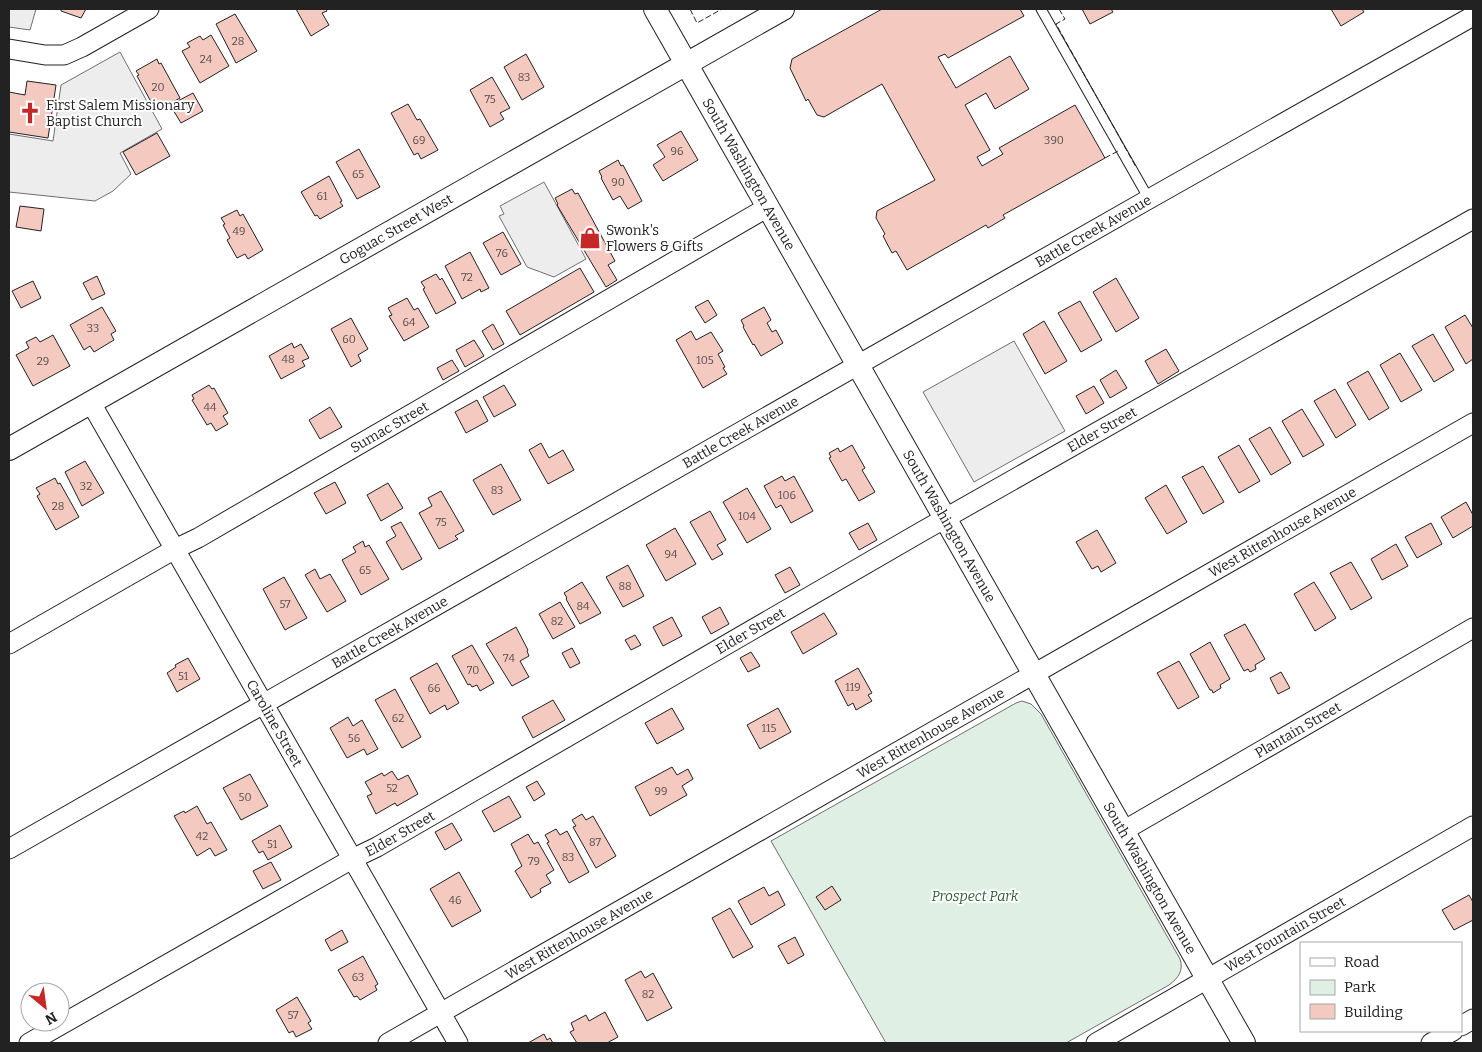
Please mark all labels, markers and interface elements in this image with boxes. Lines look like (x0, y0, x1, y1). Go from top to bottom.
house number: 28 (232, 35, 244, 48)
house number: 24 (200, 53, 213, 66)
house number: 83 (518, 71, 530, 84)
house number: 20 (151, 81, 165, 94)
house number: 75 (484, 93, 496, 106)
street label: South Washington Avenue (699, 95, 799, 253)
place label: First Salem Missionary Baptist Church (46, 97, 195, 130)
church icon: First Salem Missionary Baptist Church (17, 100, 43, 126)
house number: 69 (413, 134, 425, 147)
house number: 390 (1044, 134, 1064, 147)
house number: 96 (671, 145, 683, 158)
house number: 65 (352, 168, 364, 181)
house number: 90 (611, 176, 625, 189)
house number: 61 (317, 190, 328, 203)
street label: Goguac Street West (336, 190, 456, 268)
street label: Battle Creek Avenue (1032, 191, 1154, 271)
place label: Swonk's Flowers & Gifts (606, 222, 703, 255)
house number: 49 (233, 225, 245, 238)
shop icon: Swonk's Flowers & Gifts (577, 225, 603, 251)
house number: 76 (496, 247, 508, 260)
house number: 72 (461, 271, 473, 284)
house number: 64 (403, 316, 416, 329)
house number: 33 (87, 322, 99, 335)
house number: 60 (342, 333, 356, 346)
house number: 48 (281, 353, 295, 366)
house number: 105 (696, 354, 714, 367)
house number: 29 (37, 355, 49, 368)
street label: Battle Creek Avenue (679, 392, 801, 472)
street label: Sumac Street (347, 398, 431, 456)
house number: 44 (204, 401, 217, 414)
street label: Elder Street (1064, 403, 1140, 456)
street label: South Washington Avenue (899, 447, 1000, 605)
house number: 32 (80, 480, 92, 493)
street label: West Rittenhouse Avenue (1205, 483, 1359, 581)
house number: 83 (491, 484, 503, 497)
house number: 106 (778, 489, 796, 502)
house number: 28 (52, 500, 64, 513)
house number: 104 (738, 510, 757, 523)
house number: 75 (435, 516, 447, 529)
house number: 94 (665, 548, 678, 561)
house number: 65 (359, 564, 371, 577)
house number: 88 (618, 580, 632, 593)
street label: Battle Creek Avenue (328, 592, 451, 672)
house number: 57 (279, 598, 291, 611)
house number: 84 (576, 600, 590, 613)
street label: Elder Street (713, 604, 788, 657)
house number: 82 (551, 615, 563, 628)
house number: 74 (503, 652, 515, 665)
house number: 70 (467, 664, 479, 677)
house number: 51 (178, 670, 189, 683)
street label: Caroline Street (243, 677, 306, 770)
house number: 119 (845, 681, 861, 694)
house number: 66 (428, 682, 440, 695)
street label: West Rittenhouse Avenue (854, 684, 1007, 782)
street label: Plantain Street (1252, 698, 1344, 761)
house number: 62 (392, 712, 404, 725)
house number: 115 (762, 722, 777, 735)
house number: 56 (348, 732, 360, 745)
house number: 52 (386, 782, 398, 795)
house number: 99 (655, 785, 667, 798)
house number: 50 (239, 791, 251, 804)
street label: South Washington Avenue (1100, 799, 1200, 957)
street label: Elder Street (362, 807, 438, 860)
house number: 42 (196, 830, 208, 843)
house number: 87 (589, 836, 602, 849)
house number: 51 (267, 838, 278, 851)
house number: 83 (562, 851, 574, 864)
house number: 79 (528, 855, 540, 868)
street label: West Rittenhouse Avenue (502, 885, 656, 983)
park label: Prospect Park (932, 888, 1019, 905)
street label: West Fountain Street (1222, 893, 1348, 976)
house number: 46 (449, 894, 461, 907)
legend (1300, 942, 1462, 1032)
text: Road (1344, 953, 1379, 971)
house number: 63 (352, 971, 364, 984)
text: Park (1344, 978, 1376, 996)
north arrow (20, 982, 70, 1032)
house number: 82 (642, 988, 654, 1001)
text: Building (1344, 1003, 1403, 1021)
text: N (42, 1008, 60, 1028)
house number: 57 (287, 1009, 299, 1022)

